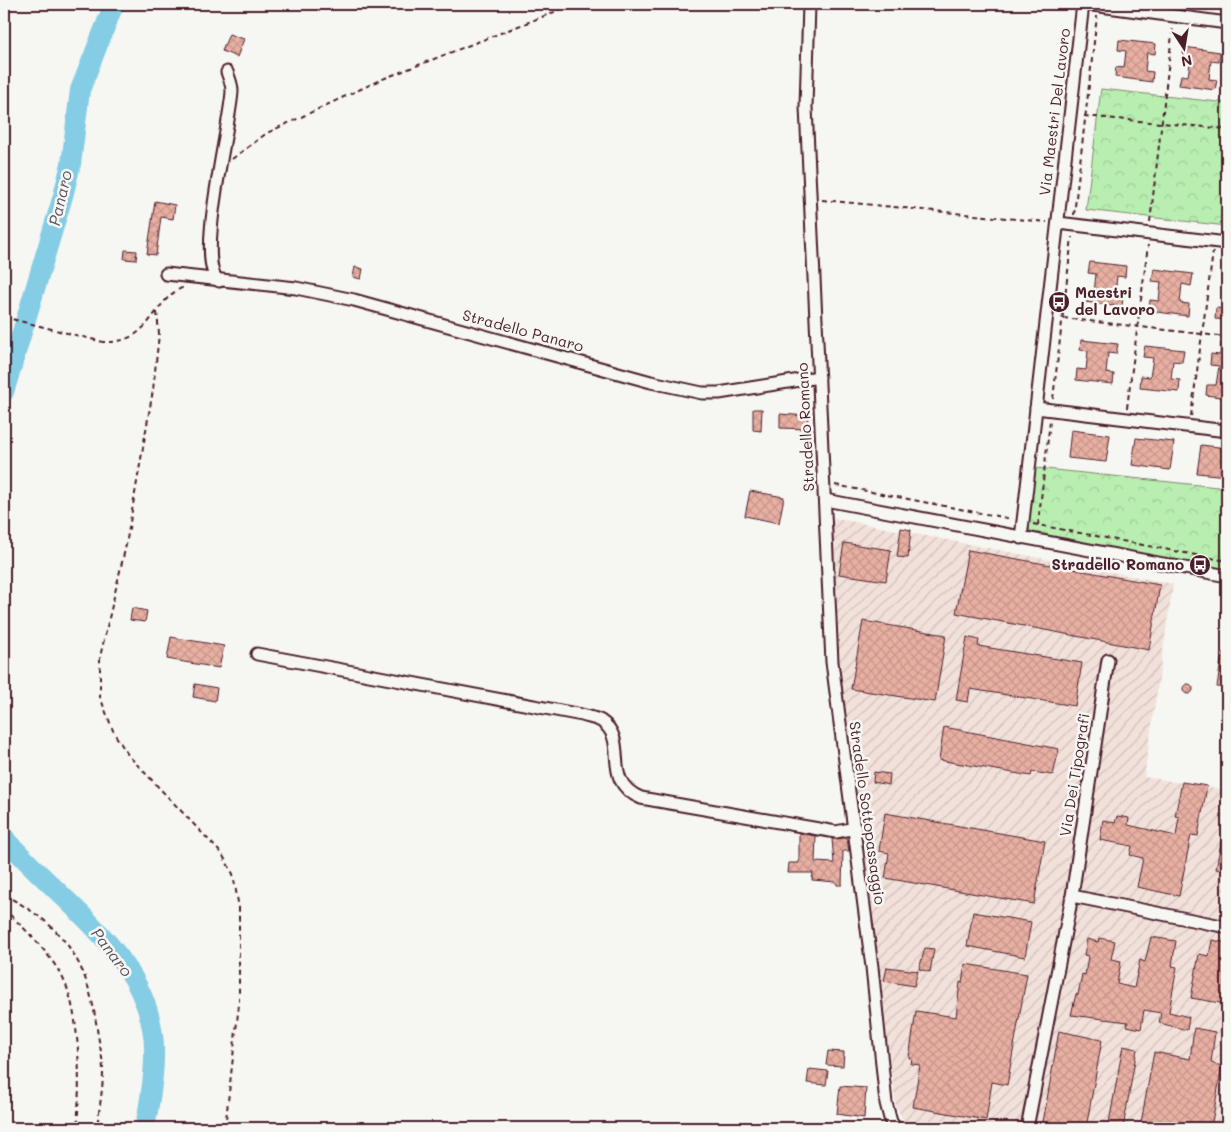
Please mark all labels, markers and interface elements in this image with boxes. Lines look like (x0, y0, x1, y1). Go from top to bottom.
north arrow (1158, 22, 1208, 72)
street label: Via Maestri Del Lavoro (1034, 27, 1074, 197)
text: N (1180, 51, 1194, 72)
water label: Panaro (43, 168, 76, 228)
place label: Maestri del Lavoro (1075, 282, 1155, 319)
bus stop icon: Maestri del Lavoro (1047, 290, 1071, 314)
street label: Stradello Panaro (461, 304, 586, 356)
street label: Stradello Romano (792, 362, 818, 492)
bus stop icon: Stradello Romano (1188, 553, 1212, 577)
place label: Stradello Romano (1052, 554, 1184, 574)
street label: Via Dei Tipografi (1054, 712, 1094, 838)
street label: Stradello Sottopassaggio (845, 720, 891, 906)
water label: Panaro (87, 923, 138, 981)

